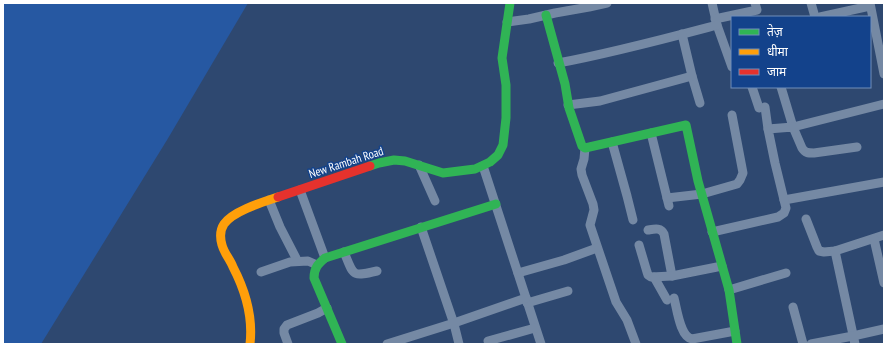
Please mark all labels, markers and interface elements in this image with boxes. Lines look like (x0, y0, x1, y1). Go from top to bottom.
legend (731, 16, 871, 88)
text: तेज़ (767, 24, 784, 39)
text: धीमा (767, 44, 789, 59)
text: जाम (767, 64, 787, 79)
street label: New Rambah Road (307, 143, 385, 181)

